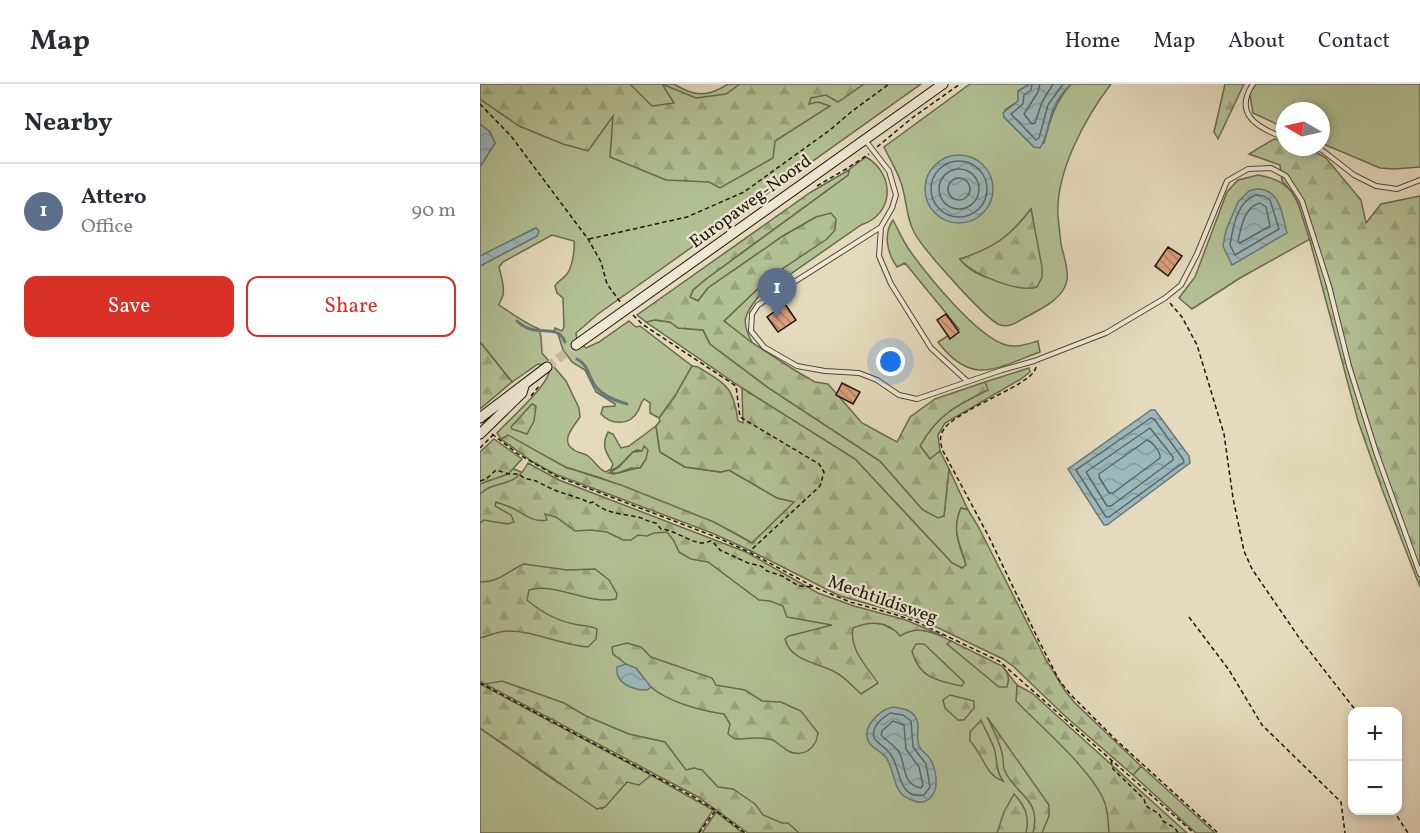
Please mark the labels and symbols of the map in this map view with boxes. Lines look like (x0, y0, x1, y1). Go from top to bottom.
north arrow (1276, 102, 1330, 156)
street label: Europaweg-Noord (685, 149, 817, 255)
pin: 1 (758, 268, 796, 318)
your location (876, 347, 905, 376)
street label: Mechtildisweg (824, 570, 941, 631)

